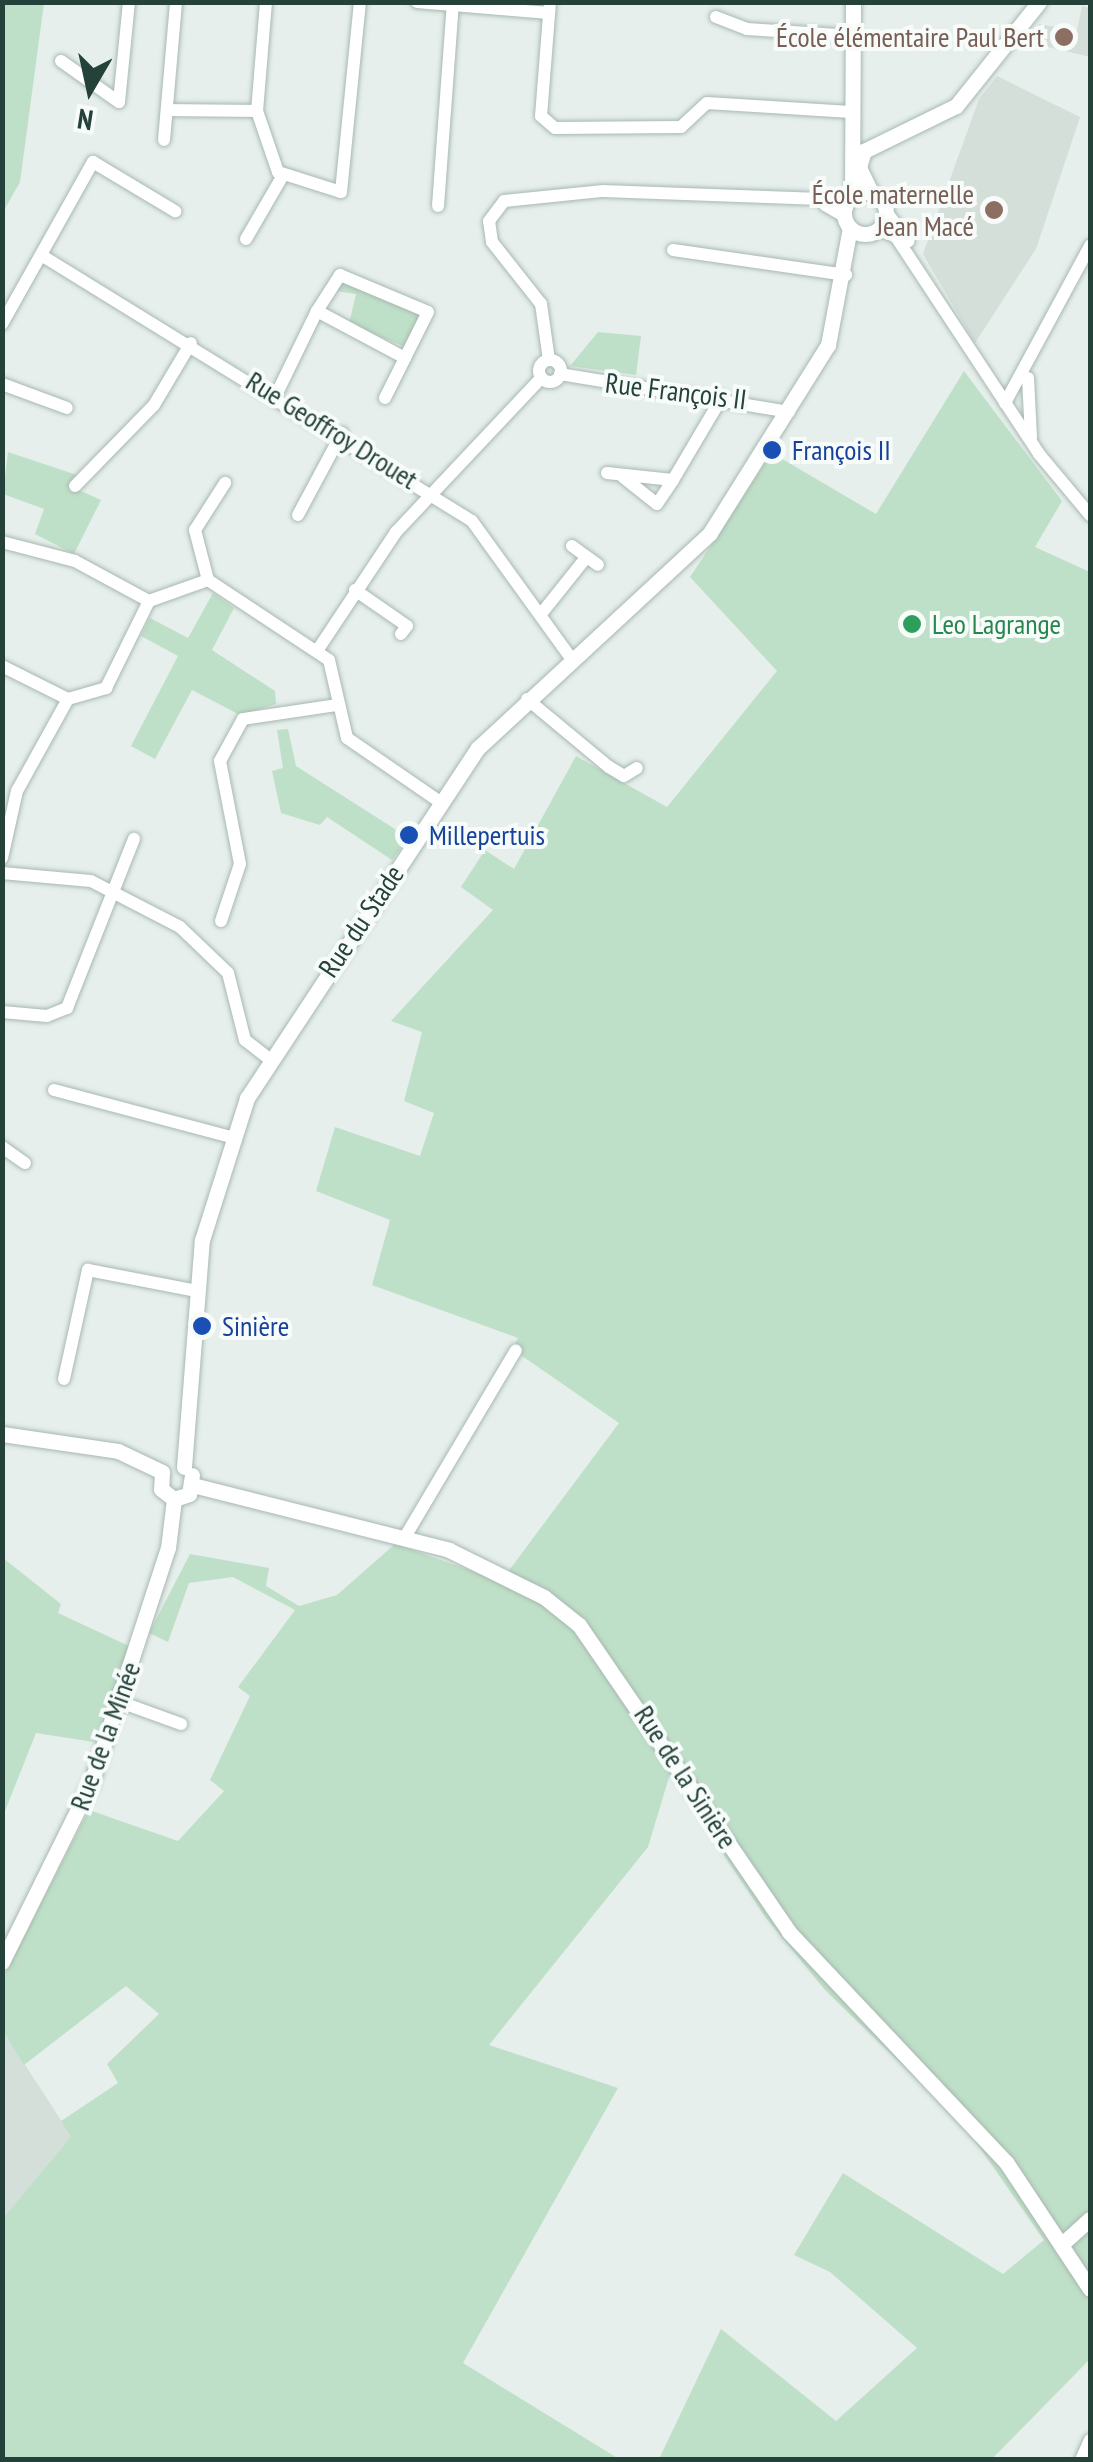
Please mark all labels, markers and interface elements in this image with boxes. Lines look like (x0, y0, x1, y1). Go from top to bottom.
place label: École élémentaire Paul Bert (776, 20, 1044, 54)
marker: École élémentaire Paul Bert (1053, 26, 1075, 48)
north arrow (40, 40, 140, 140)
text: N (75, 101, 96, 140)
place label: École maternelle Jean Macé (812, 177, 974, 243)
marker: École maternelle Jean Macé (983, 199, 1005, 221)
street label: Rue Geoffroy Drouet (240, 364, 424, 496)
street label: Rue François II (604, 366, 748, 416)
place label: François II (792, 433, 891, 467)
marker: François II (761, 439, 783, 461)
place label: Leo Lagrange (932, 607, 1061, 641)
marker: Leo Lagrange (901, 613, 923, 635)
place label: Millepertuis (429, 818, 545, 852)
marker: Millepertuis (398, 824, 420, 846)
street label: Rue du Stade (311, 859, 411, 983)
place label: Sinière (222, 1309, 289, 1343)
marker: Sinière (191, 1315, 213, 1337)
street label: Rue de la Minée (63, 1657, 147, 1815)
street label: Rue de la Sinière (627, 1699, 745, 1855)

